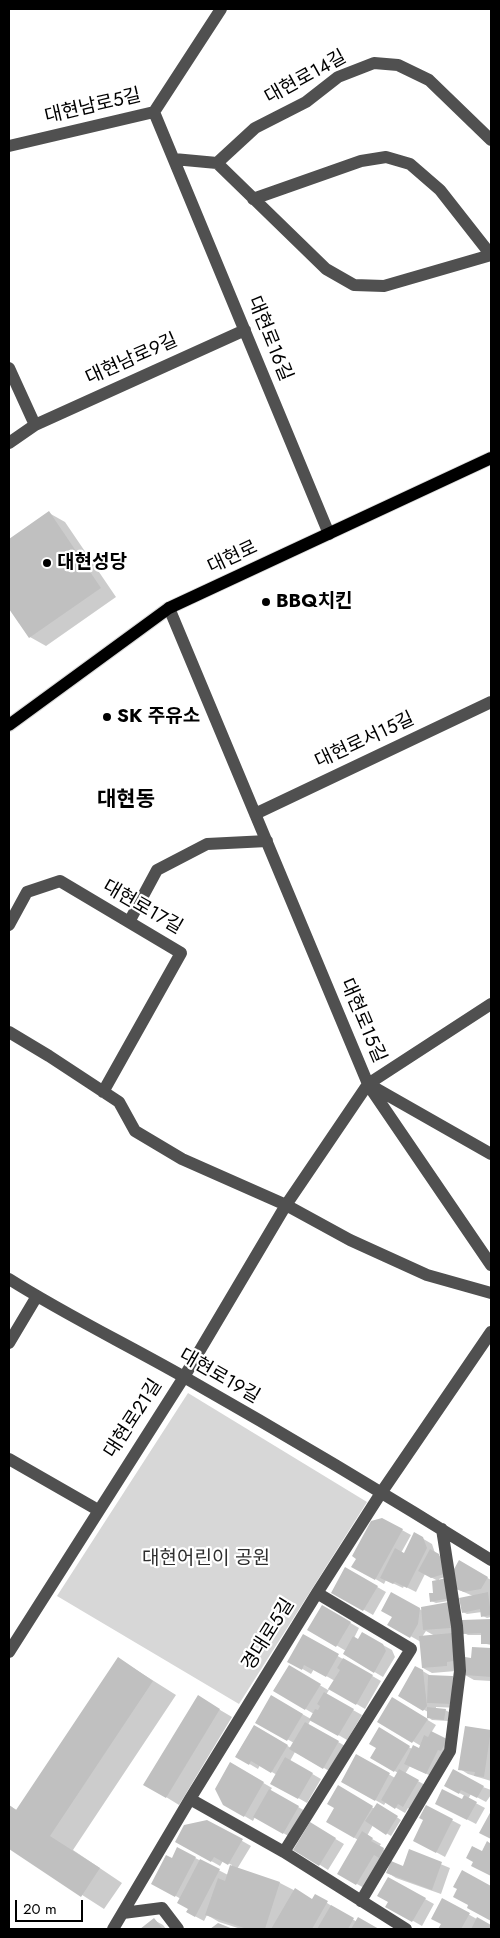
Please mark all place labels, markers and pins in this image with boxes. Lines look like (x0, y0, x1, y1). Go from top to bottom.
place label: 대현성당 (57, 552, 127, 574)
marker: 대현성당 (41, 557, 53, 569)
place label: BBQ치킨 (276, 591, 353, 613)
marker: BBQ치킨 (260, 596, 272, 608)
place label: SK 주유소 (117, 706, 200, 728)
marker: SK 주유소 (101, 711, 113, 723)

